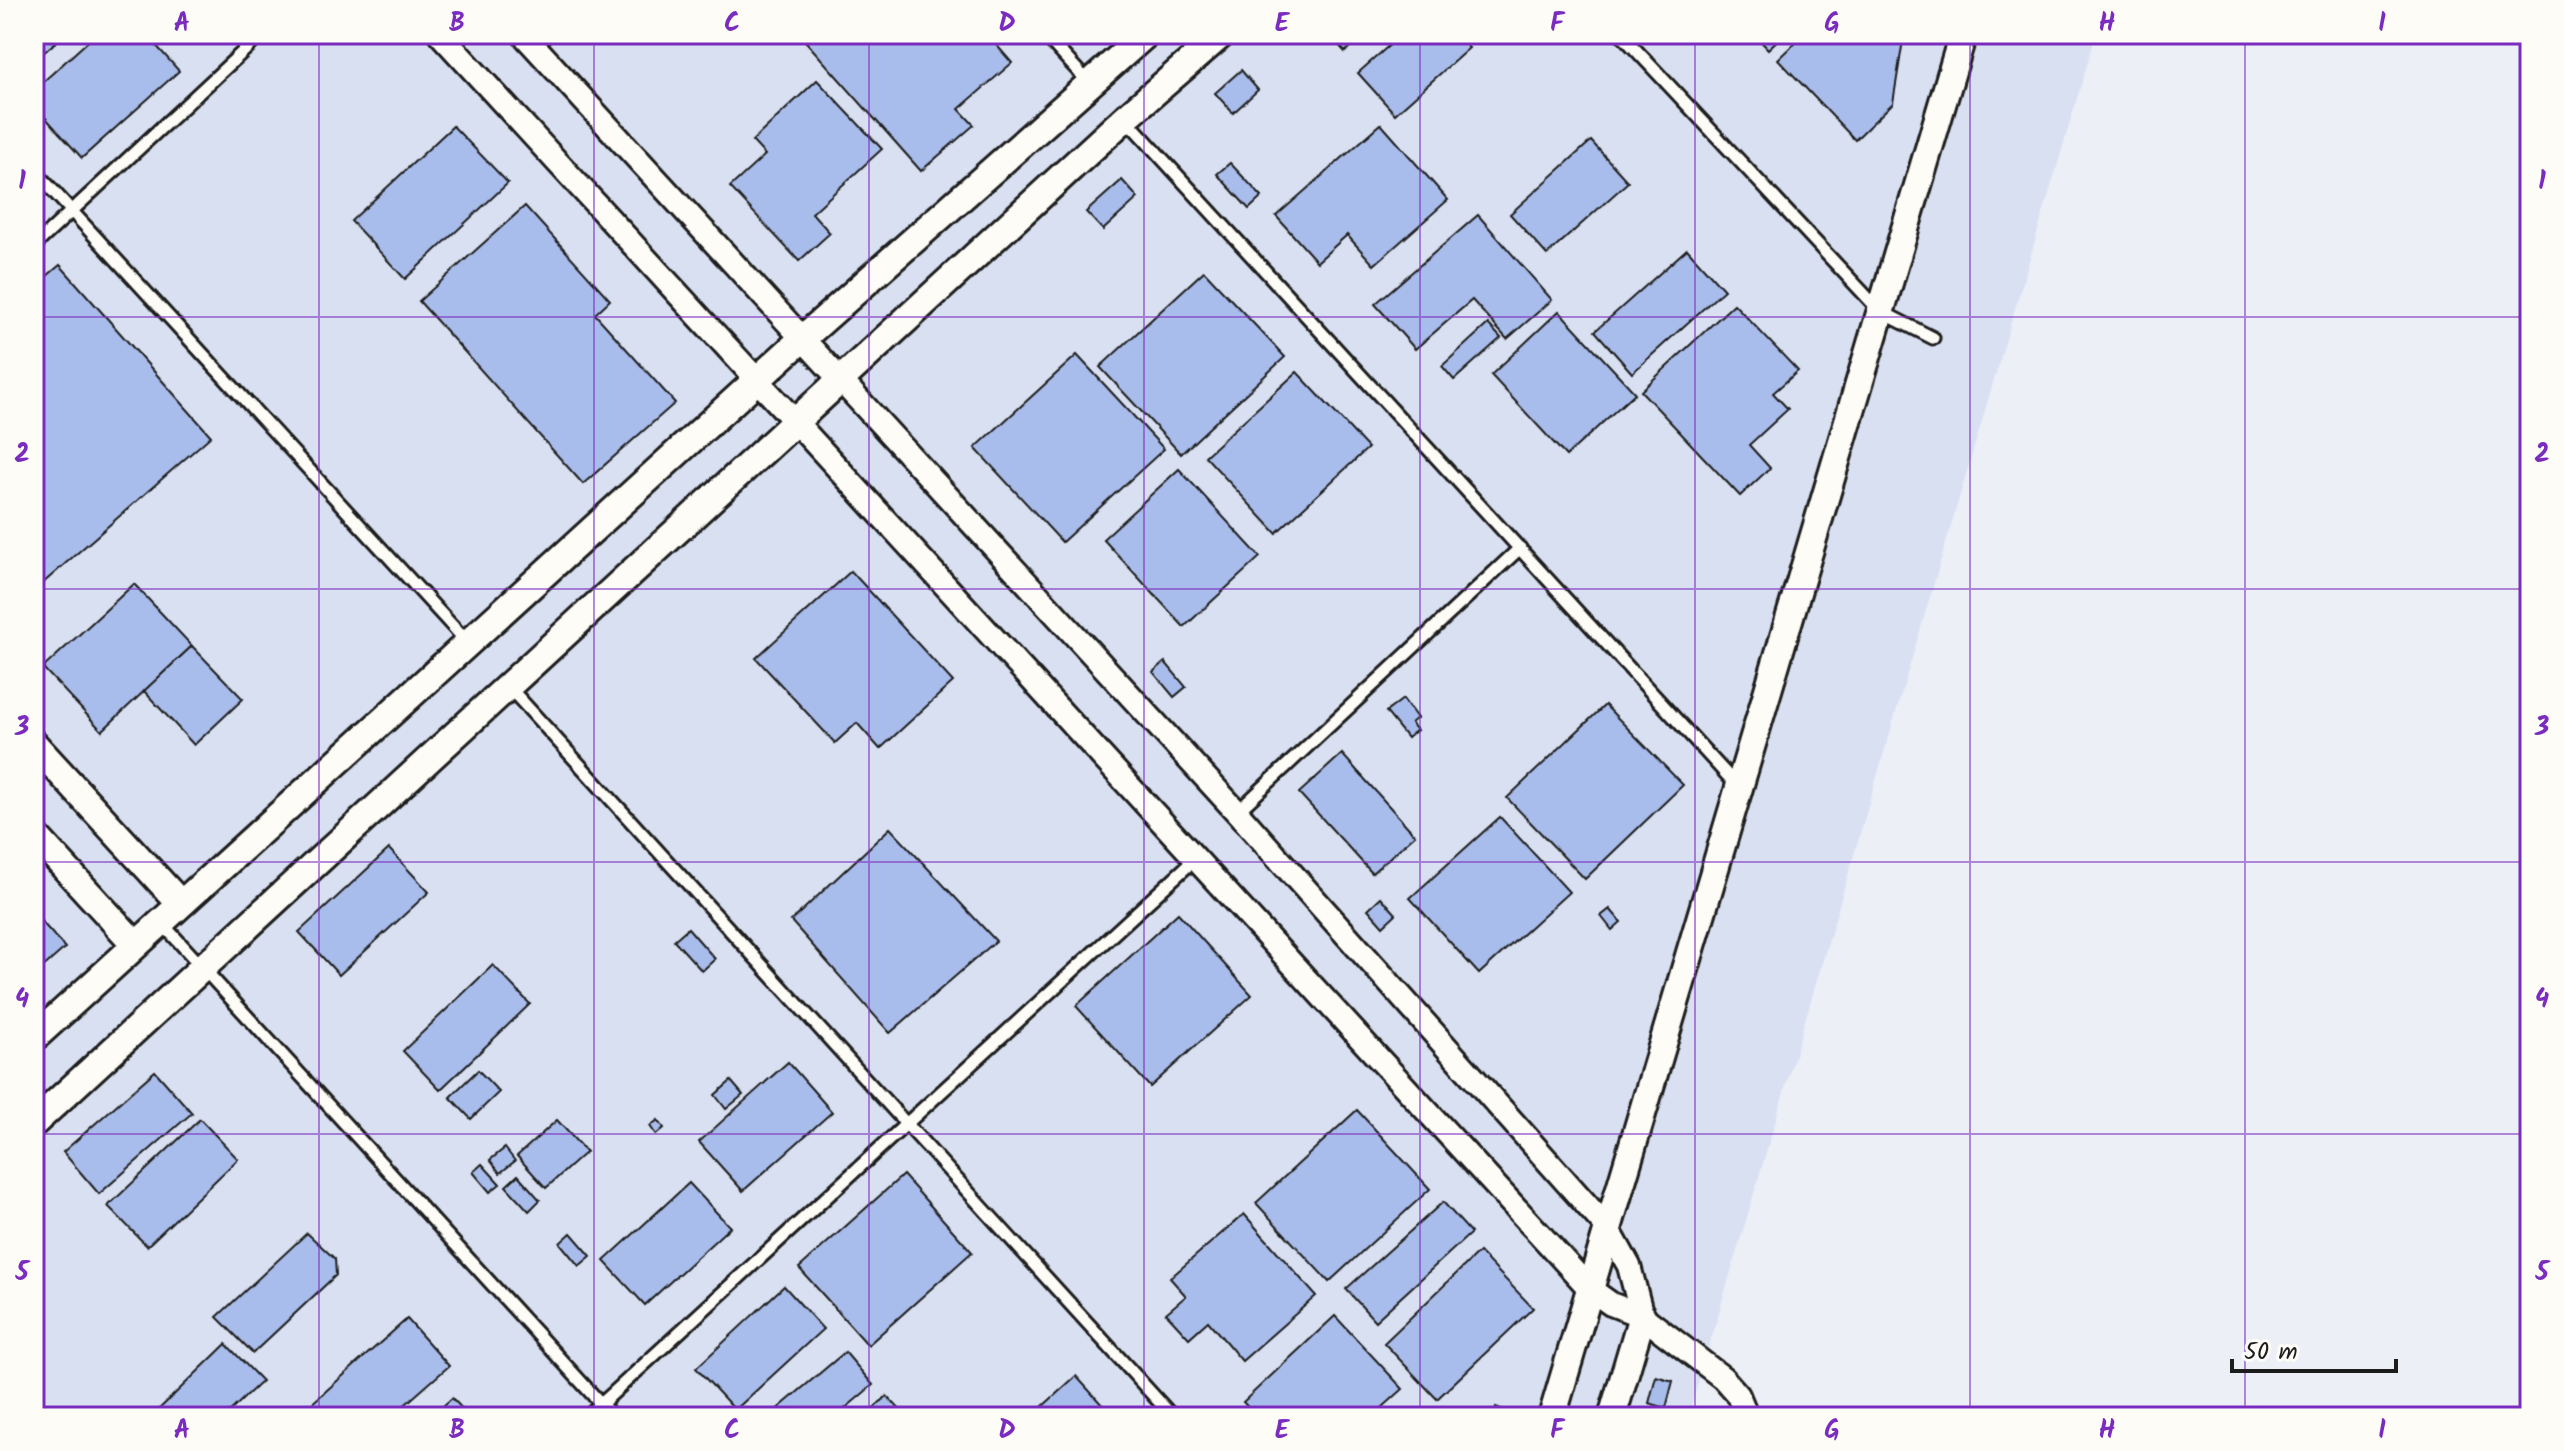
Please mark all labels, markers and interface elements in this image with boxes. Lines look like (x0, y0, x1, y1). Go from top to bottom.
text: A (174, 3, 190, 45)
text: B (449, 3, 465, 45)
text: C (724, 3, 740, 45)
text: D (998, 3, 1016, 45)
text: E (1275, 3, 1291, 45)
text: F (1550, 3, 1566, 45)
text: G (1824, 3, 1840, 45)
text: H (2099, 3, 2116, 45)
text: I (2378, 3, 2386, 45)
text: 1 (18, 161, 26, 203)
text: 1 (2538, 161, 2546, 203)
text: 2 (14, 434, 30, 476)
text: 2 (2534, 434, 2550, 476)
text: 3 (14, 707, 29, 749)
text: 3 (2534, 707, 2549, 749)
text: 4 (15, 979, 29, 1021)
text: 4 (2535, 979, 2549, 1021)
text: 5 (14, 1252, 30, 1294)
text: 5 (2534, 1252, 2550, 1294)
scale bar (2232, 1323, 2396, 1373)
text: 50 m (2244, 1333, 2298, 1372)
text: A (174, 1410, 190, 1451)
text: B (449, 1410, 465, 1451)
text: C (724, 1410, 740, 1451)
text: D (998, 1410, 1016, 1451)
text: E (1275, 1410, 1291, 1451)
text: F (1550, 1410, 1566, 1451)
text: G (1824, 1410, 1840, 1451)
text: H (2099, 1410, 2116, 1451)
text: I (2378, 1410, 2386, 1451)

